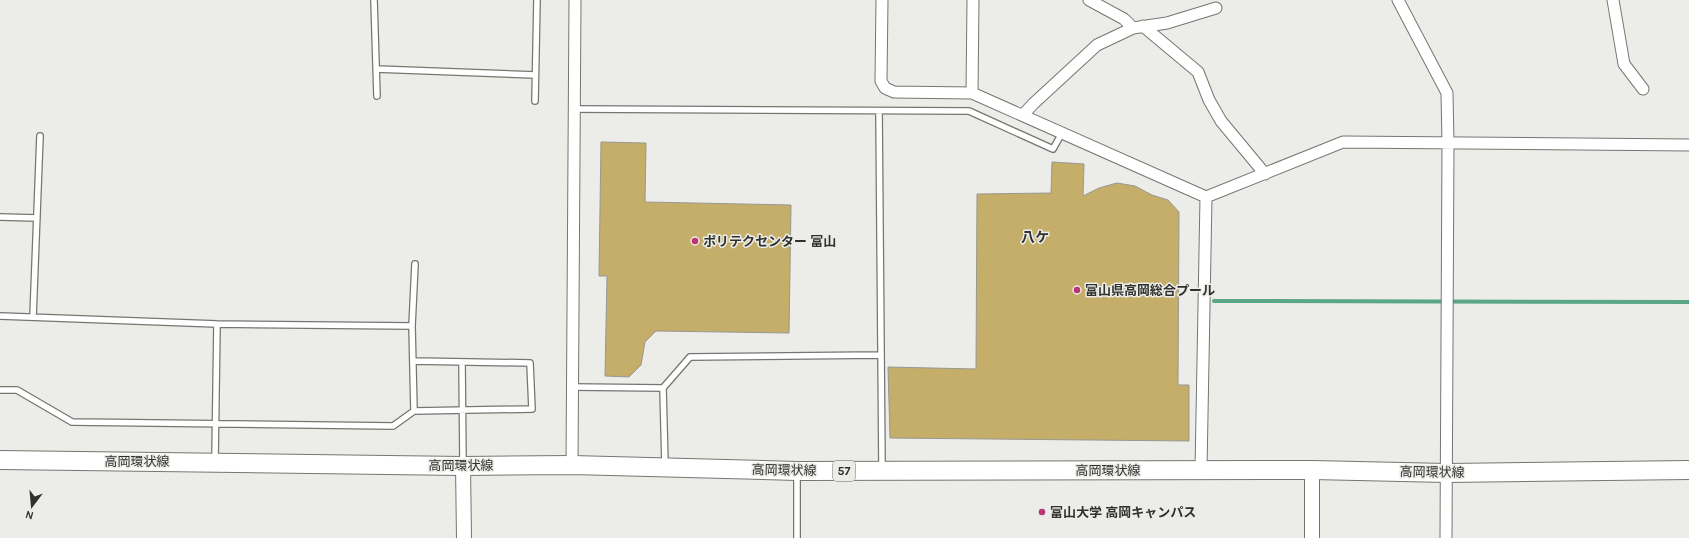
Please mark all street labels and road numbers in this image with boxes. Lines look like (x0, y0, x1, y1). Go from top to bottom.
street label: 高岡環状線 (104, 454, 170, 469)
street label: 高岡環状線 (428, 458, 494, 473)
road number: 57 (833, 461, 855, 481)
street label: 高岡環状線 (751, 462, 817, 478)
street label: 高岡環状線 (1075, 463, 1141, 478)
street label: 高岡環状線 (1399, 464, 1465, 480)

